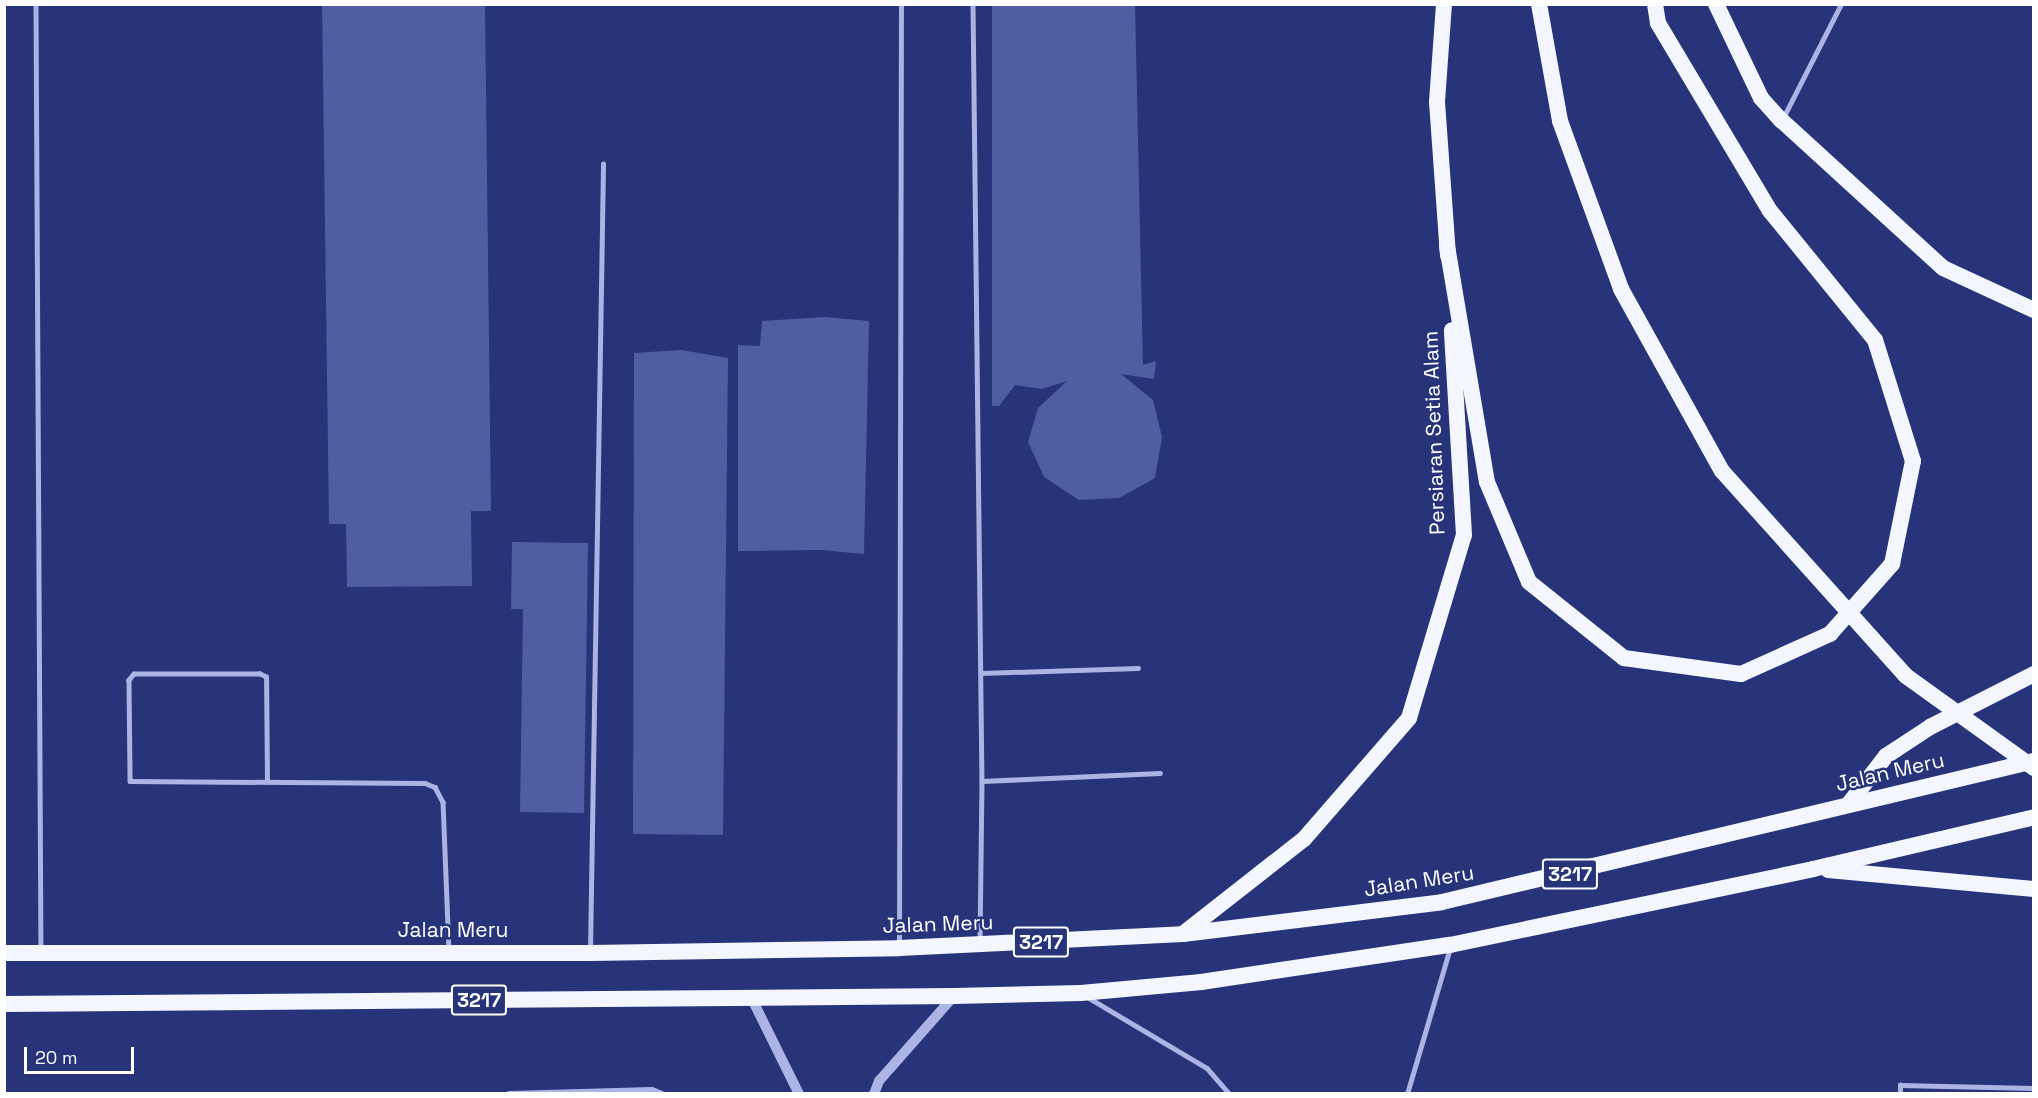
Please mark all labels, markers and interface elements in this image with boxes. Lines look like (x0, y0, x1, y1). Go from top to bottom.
street label: Persiaran Setia Alam (1418, 330, 1450, 536)
street label: Jalan Meru (1833, 747, 1947, 797)
road number: 3217 (1542, 857, 1598, 891)
street label: Jalan Meru (1362, 860, 1476, 902)
street label: Jalan Meru (882, 909, 994, 939)
street label: Jalan Meru (398, 917, 508, 943)
road number: 3217 (1012, 925, 1070, 959)
road number: 3217 (450, 983, 508, 1017)
scale bar (27, 1035, 136, 1073)
text: 20 m (35, 1046, 78, 1069)

